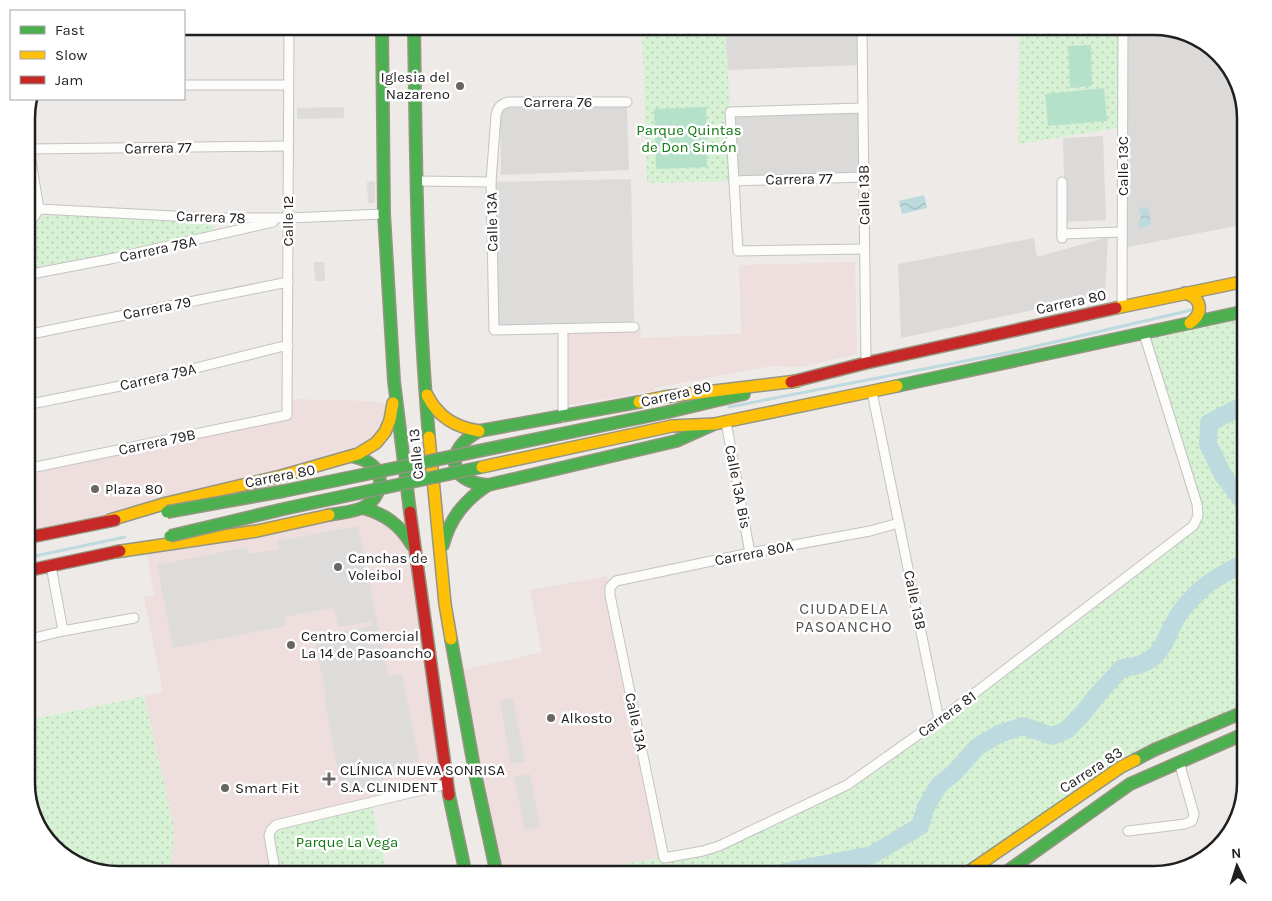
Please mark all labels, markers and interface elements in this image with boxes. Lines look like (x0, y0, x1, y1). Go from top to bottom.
legend (10, 10, 185, 100)
text: Fast (55, 21, 85, 39)
text: Slow (55, 46, 87, 64)
place label: Iglesia del Nazareno (380, 68, 450, 103)
text: Jam (55, 71, 83, 89)
marker: Iglesia del Nazareno (454, 80, 466, 92)
street label: Carrera 76 (524, 93, 592, 111)
park label: Parque Quintas de Don Simón (636, 121, 742, 156)
street label: Calle 13C (1114, 136, 1132, 196)
street label: Carrera 77 (124, 138, 192, 158)
street label: Calle 13B (854, 165, 874, 225)
street label: Carrera 77 (765, 169, 833, 189)
street label: Calle 13A (482, 192, 502, 252)
street label: Calle 12 (279, 196, 297, 246)
street label: Carrera 78 (176, 207, 246, 227)
street label: Carrera 78A (118, 232, 198, 266)
street label: Carrera 80 (1034, 286, 1108, 318)
street label: Carrera 79 (121, 293, 193, 323)
street label: Carrera 79A (118, 359, 198, 394)
street label: Carrera 80 (639, 377, 713, 411)
street label: Carrera 79B (117, 425, 197, 459)
street label: Calle 13 (405, 428, 427, 480)
street label: Calle 13A Bis (721, 444, 755, 530)
street label: Carrera 80 (243, 460, 317, 492)
place label: Plaza 80 (105, 480, 163, 498)
marker: Plaza 80 (89, 483, 101, 495)
street label: Carrera 80A (713, 536, 795, 569)
place label: Canchas de Voleibol (348, 549, 428, 584)
marker: Canchas de Voleibol (332, 561, 344, 573)
street label: Calle 13B (900, 569, 930, 631)
district label: CIUDADELA PASOANCHO (795, 599, 893, 636)
place label: Centro Comercial La 14 de Pasoancho (301, 627, 432, 662)
marker: Centro Comercial La 14 de Pasoancho (285, 639, 297, 651)
street label: Carrera 81 (914, 687, 980, 741)
street label: Calle 13A (621, 691, 651, 753)
place label: Alkosto (561, 709, 612, 727)
marker: Alkosto (545, 712, 557, 724)
street label: Carrera 83 (1056, 743, 1126, 797)
place label: CLÍNICA NUEVA SONRISA S.A. CLINIDENT (340, 761, 505, 796)
marker: CLÍNICA NUEVA SONRISA S.A. CLINIDENT (322, 772, 336, 786)
place label: Smart Fit (235, 779, 299, 797)
marker: Smart Fit (219, 782, 231, 794)
park label: Parque La Vega (296, 833, 398, 851)
north arrow (1212, 841, 1262, 891)
text: N (1231, 845, 1242, 862)

